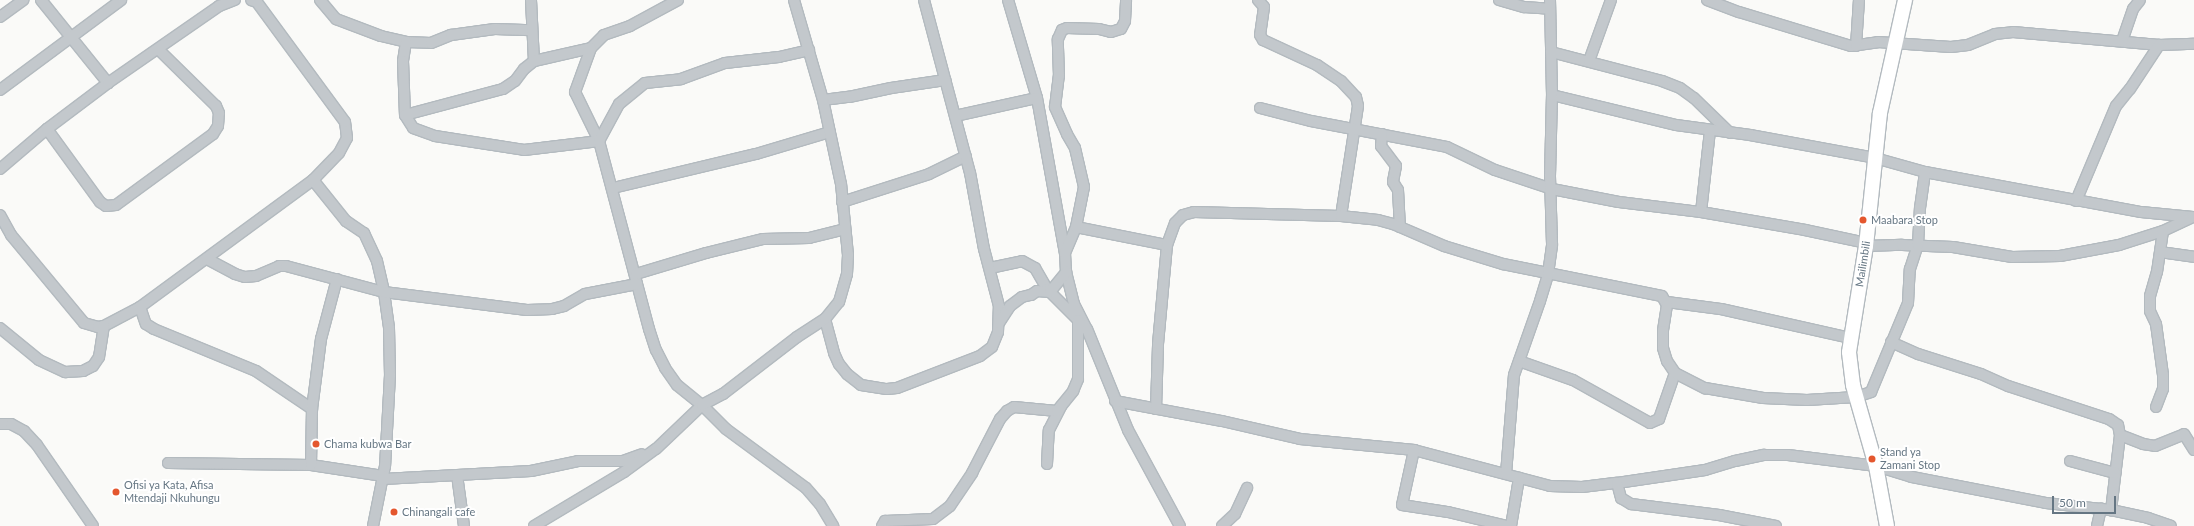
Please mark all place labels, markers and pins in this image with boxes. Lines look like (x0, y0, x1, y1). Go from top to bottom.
place label: Maabara Stop (1871, 213, 1938, 227)
marker: Maabara Stop (1858, 215, 1868, 225)
place label: Chama kubwa Bar (324, 437, 411, 451)
marker: Chama kubwa Bar (311, 439, 321, 449)
place label: Stand ya Zamani Stop (1880, 446, 1940, 472)
marker: Stand ya Zamani Stop (1867, 454, 1877, 464)
place label: Ofisi ya Kata, Afisa Mtendaji Nkuhungu (124, 479, 220, 505)
marker: Ofisi ya Kata, Afisa Mtendaji Nkuhungu (111, 487, 121, 497)
place label: Chinangali cafe (402, 505, 475, 519)
marker: Chinangali cafe (389, 507, 399, 517)

